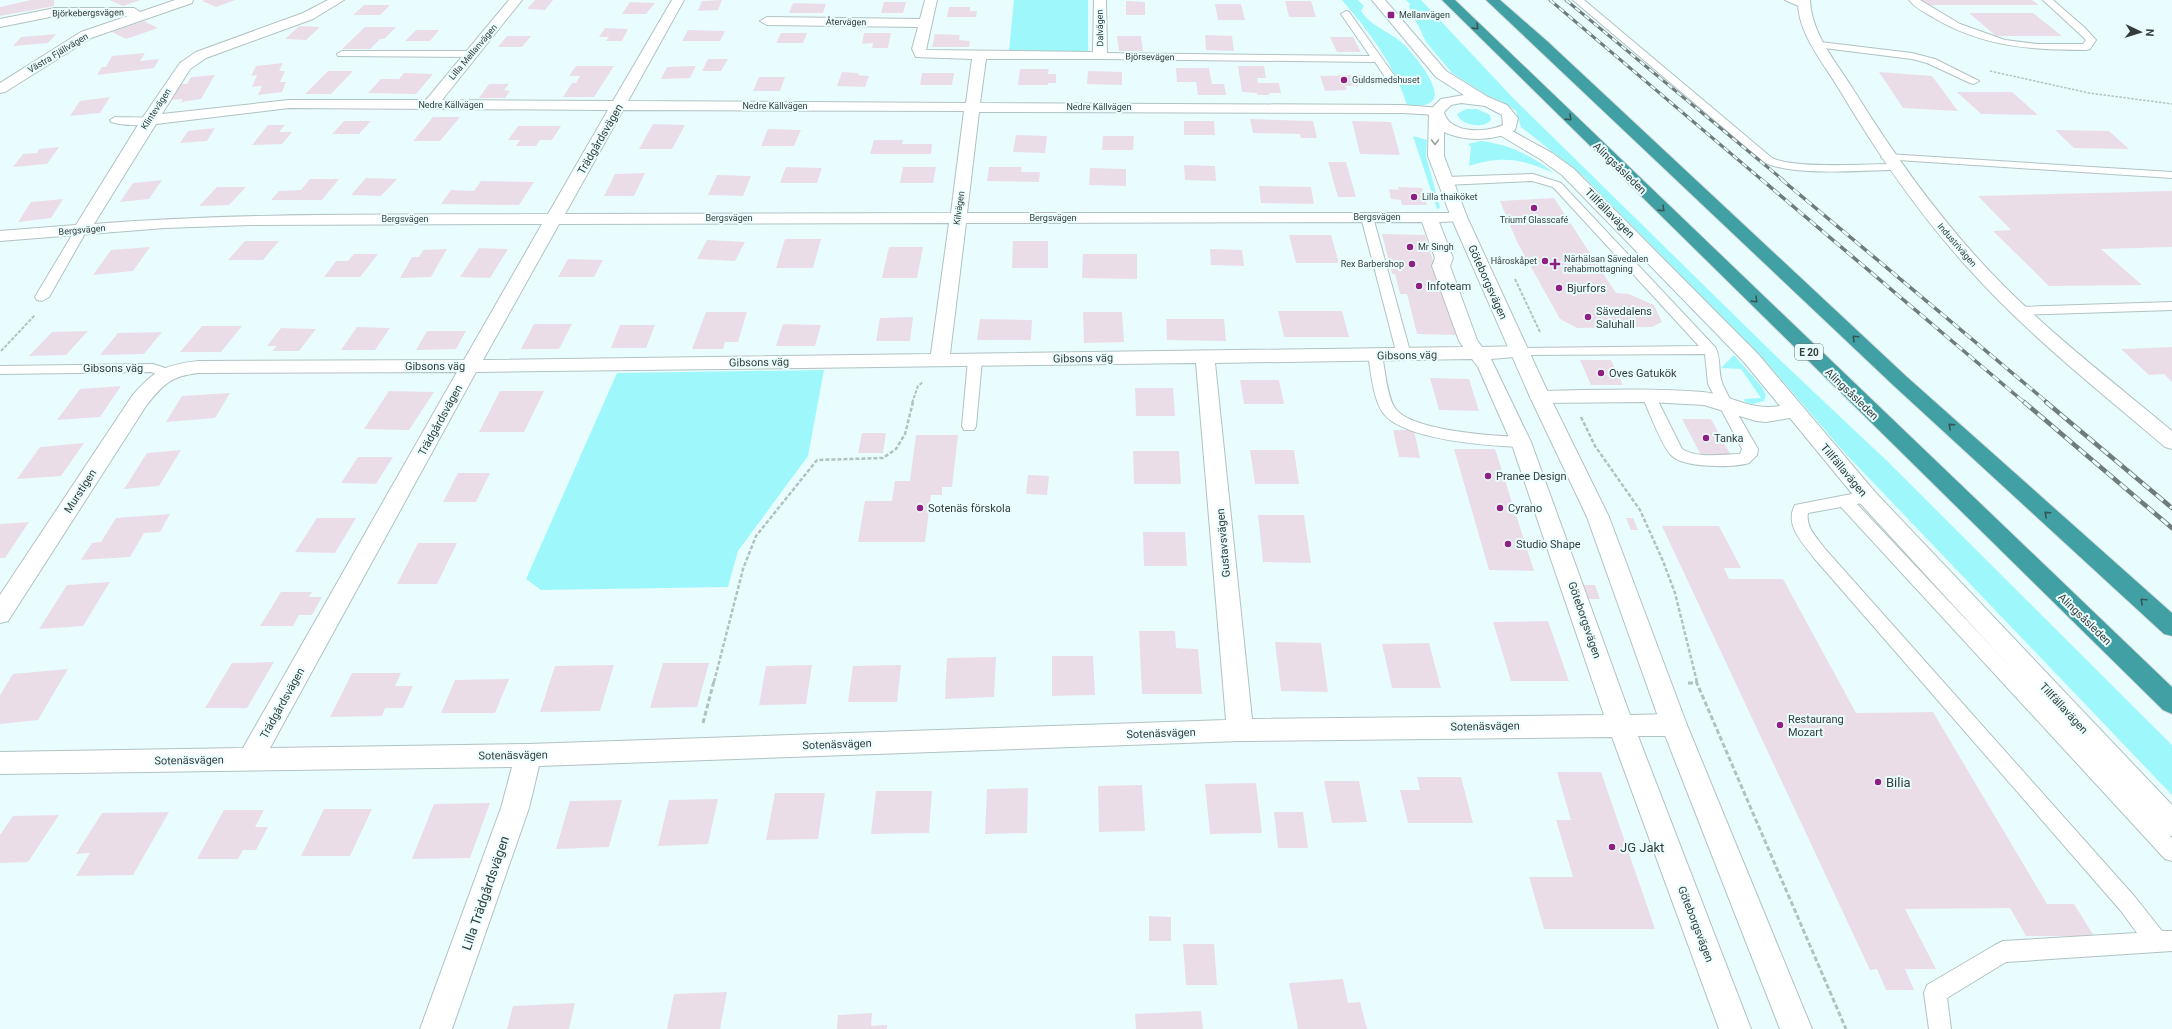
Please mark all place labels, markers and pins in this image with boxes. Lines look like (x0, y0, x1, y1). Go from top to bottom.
marker: Mellanvägen (1386, 10, 1396, 20)
place label: Mellanvägen (1399, 10, 1450, 20)
marker: Guldsmedshuset (1339, 75, 1349, 85)
place label: Guldsmedshuset (1352, 75, 1420, 85)
marker: Lilla thaiköket (1409, 192, 1419, 202)
place label: Lilla thaiköket (1422, 192, 1477, 202)
marker: Triumf Glasscafé (1529, 203, 1539, 213)
place label: Triumf Glasscafé (1500, 215, 1568, 225)
marker: Mr Singh (1405, 242, 1415, 252)
place label: Mr Singh (1418, 242, 1454, 252)
place label: Närhälsan Sävedalen rehabmottagning (1564, 254, 1648, 274)
place label: Håroskåpet (1491, 256, 1537, 266)
marker: Håroskåpet (1540, 256, 1550, 266)
marker: Närhälsan Sävedalen rehabmottagning (1549, 258, 1561, 270)
place label: Rex Barbershop (1341, 259, 1404, 269)
marker: Rex Barbershop (1407, 259, 1417, 269)
place label: Infoteam (1427, 280, 1471, 293)
marker: Infoteam (1414, 281, 1424, 291)
place label: Bjurfors (1567, 282, 1606, 295)
marker: Bjurfors (1554, 283, 1564, 293)
place label: Sävedalens Saluhall (1596, 305, 1652, 331)
marker: Sävedalens Saluhall (1583, 312, 1593, 322)
place label: Oves Gatukök (1609, 367, 1677, 380)
marker: Oves Gatukök (1596, 368, 1606, 378)
place label: Tanka (1714, 432, 1744, 445)
marker: Tanka (1701, 433, 1711, 443)
place label: Pranee Design (1496, 470, 1567, 483)
marker: Pranee Design (1483, 471, 1493, 481)
place label: Sotenäs förskola (928, 502, 1011, 515)
place label: Cyrano (1508, 502, 1542, 515)
marker: Sotenäs förskola (915, 503, 925, 513)
marker: Cyrano (1495, 503, 1505, 513)
place label: Studio Shape (1516, 538, 1581, 551)
marker: Studio Shape (1503, 539, 1513, 549)
place label: Restaurang Mozart (1788, 713, 1844, 739)
marker: Restaurang Mozart (1775, 720, 1785, 730)
place label: Bilia (1886, 775, 1911, 790)
marker: Bilia (1873, 777, 1883, 787)
place label: JG Jakt (1620, 840, 1664, 855)
marker: JG Jakt (1607, 842, 1617, 852)

